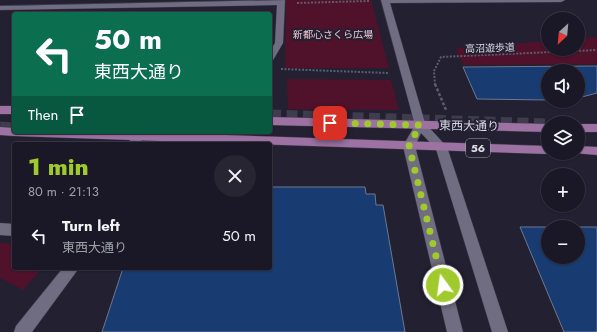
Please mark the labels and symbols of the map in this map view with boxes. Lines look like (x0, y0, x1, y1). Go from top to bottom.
north arrow (541, 12, 585, 56)
park label: 新都心さくら広場 (293, 27, 373, 42)
street label: 高沼遊歩道 (465, 40, 515, 56)
pin (313, 106, 347, 140)
street label: 東西大通り (439, 116, 499, 136)
road number: 56 (466, 139, 490, 157)
position arrow (422, 264, 464, 306)

